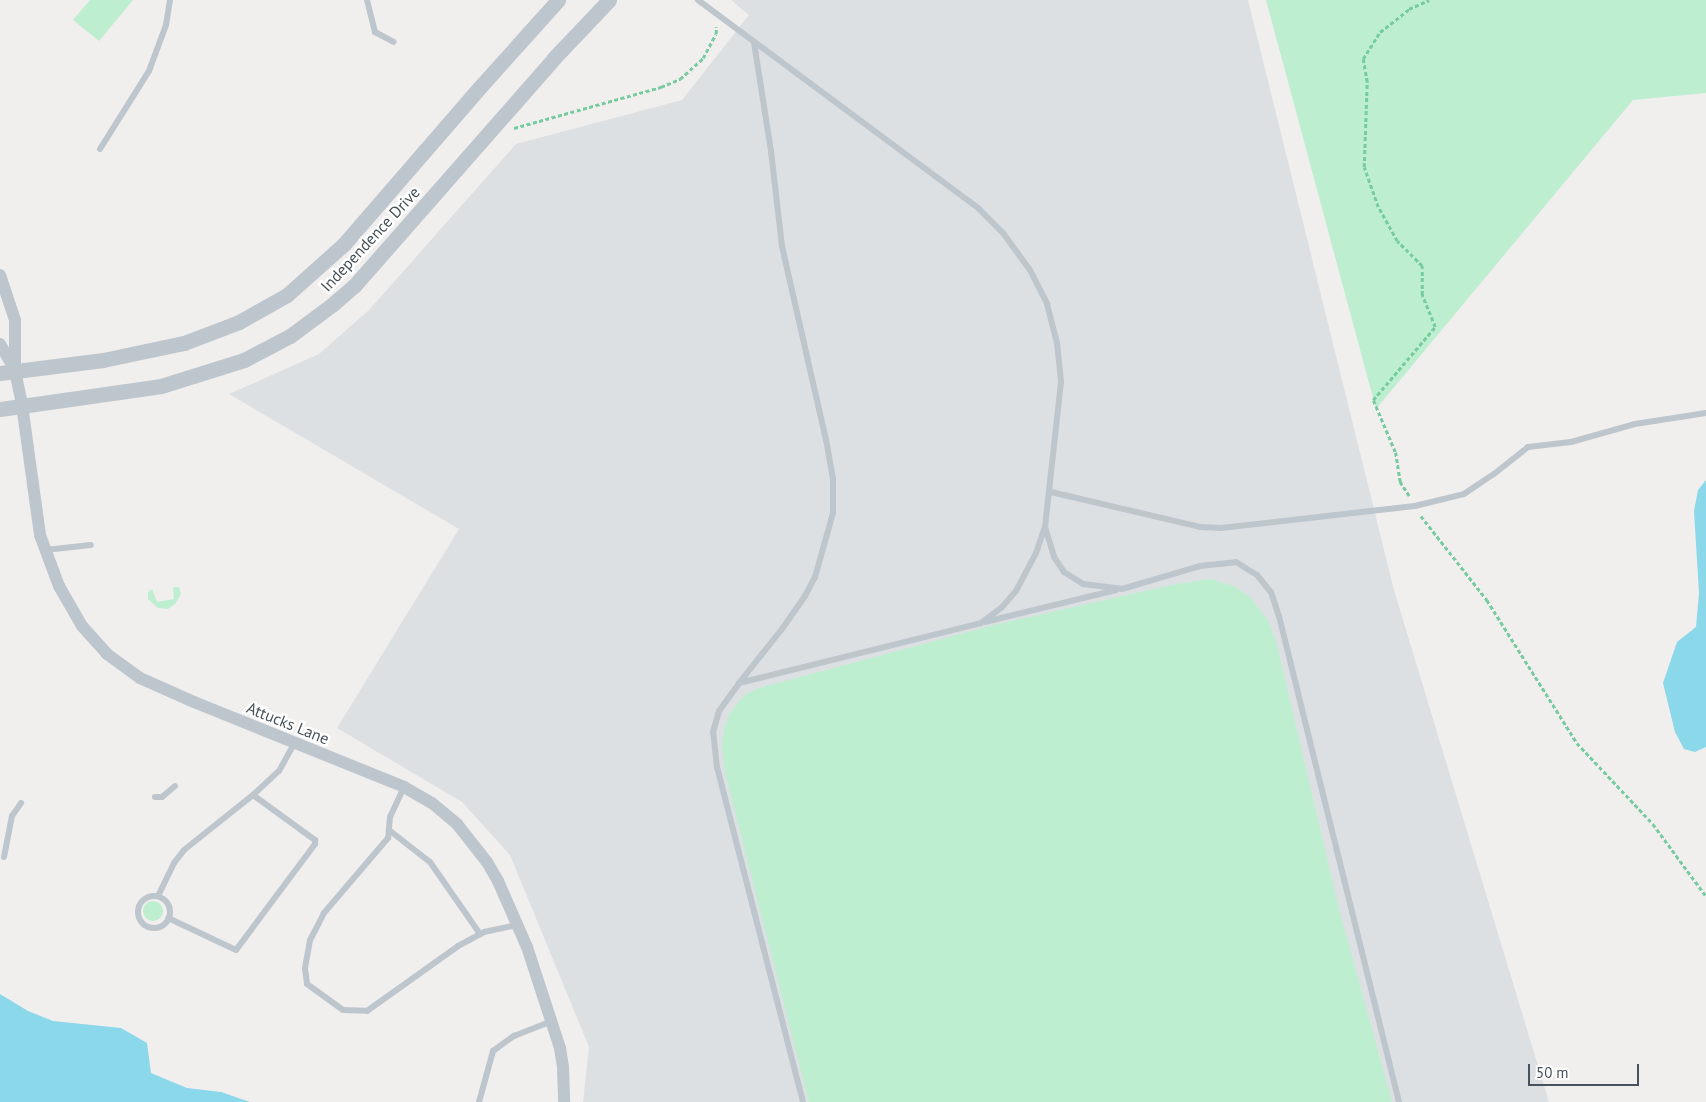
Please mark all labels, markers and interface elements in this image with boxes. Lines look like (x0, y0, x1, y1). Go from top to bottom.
street label: Independence Drive (317, 183, 423, 295)
street label: Attucks Lane (244, 698, 332, 748)
scale bar (1531, 1054, 1642, 1086)
text: 50 m (1536, 1063, 1569, 1082)

